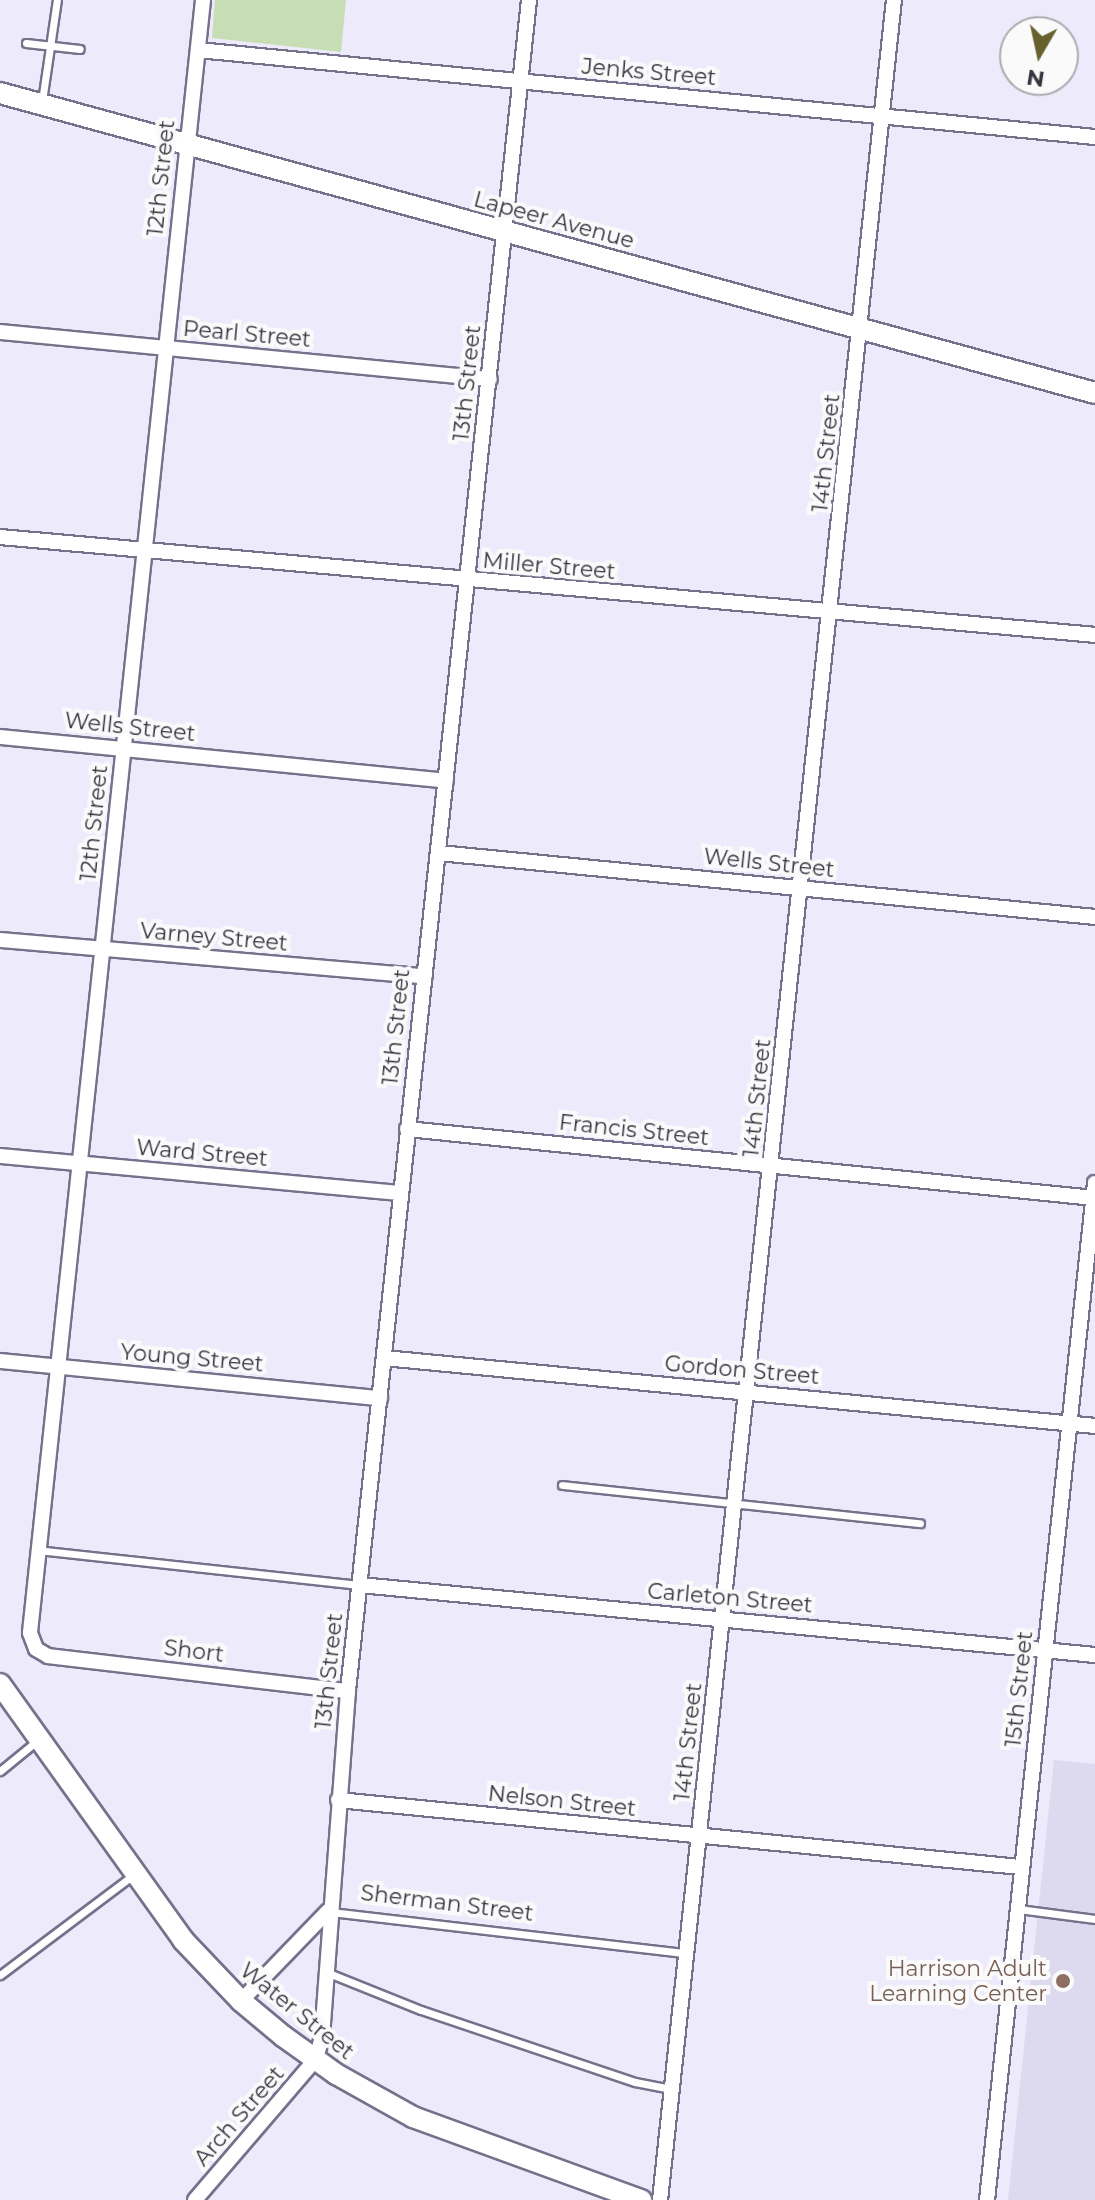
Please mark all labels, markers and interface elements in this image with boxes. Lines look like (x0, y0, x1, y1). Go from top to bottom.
north arrow (999, 16, 1079, 96)
street label: Jenks Street (581, 53, 717, 91)
text: N (1025, 63, 1046, 93)
street label: 12th Street (142, 119, 180, 237)
street label: Lapeer Avenue (471, 186, 637, 254)
street label: Pearl Street (182, 315, 312, 353)
street label: 13th Street (448, 324, 486, 442)
street label: 14th Street (807, 393, 845, 513)
street label: Miller Street (482, 547, 616, 585)
street label: Wells Street (63, 707, 197, 747)
street label: 12th Street (75, 764, 113, 882)
street label: Wells Street (702, 843, 836, 883)
street label: Varney Street (139, 917, 289, 957)
street label: 13th Street (377, 968, 415, 1086)
street label: 14th Street (738, 1038, 776, 1158)
street label: Francis Street (558, 1109, 710, 1151)
street label: Ward Street (135, 1134, 269, 1172)
street label: Young Street (119, 1339, 265, 1377)
street label: Gordon Street (664, 1350, 820, 1390)
street label: Carleton Street (646, 1578, 814, 1618)
street label: 13th Street (310, 1612, 348, 1730)
street label: 15th Street (1000, 1630, 1038, 1748)
street label: Short (162, 1634, 226, 1668)
street label: 14th Street (669, 1682, 707, 1802)
street label: Nelson Street (487, 1780, 637, 1822)
street label: Sherman Street (359, 1879, 535, 1927)
place label: Harrison Adult Learning Center (869, 1955, 1047, 2006)
street label: Water Street (235, 1957, 359, 2065)
marker: Harrison Adult Learning Center (1054, 1972, 1072, 1990)
street label: Arch Street (188, 2061, 290, 2171)

